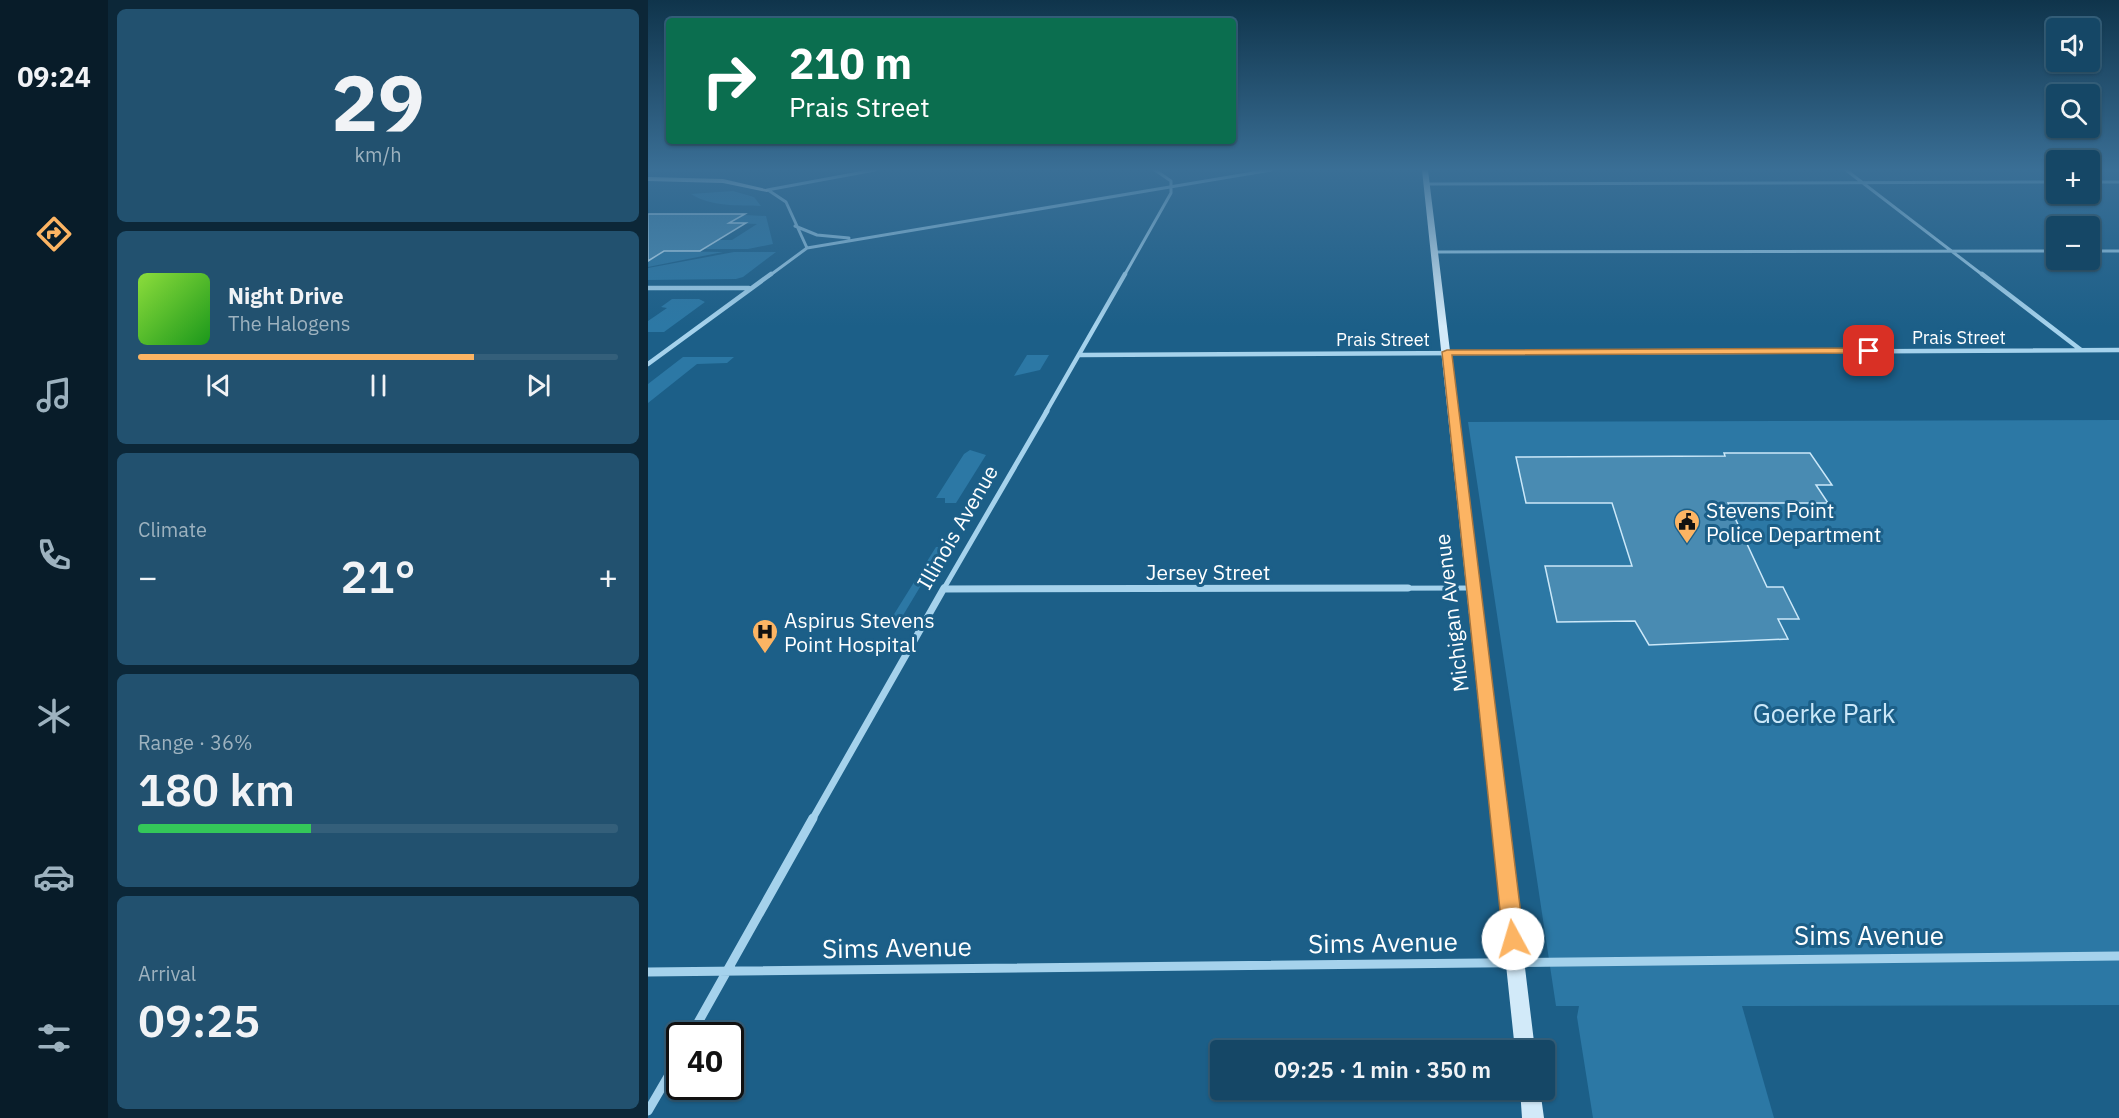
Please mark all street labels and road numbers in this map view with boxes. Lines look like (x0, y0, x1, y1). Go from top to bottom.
street label: Prais Street (1912, 326, 2006, 349)
street label: Prais Street (1336, 328, 1430, 351)
street label: Illinois Avenue (910, 460, 1004, 594)
street label: Michigan Avenue (1427, 532, 1475, 694)
street label: Jersey Street (1146, 558, 1270, 586)
street label: Sims Avenue (1794, 918, 1944, 952)
street label: Sims Avenue (1308, 924, 1458, 960)
street label: Sims Avenue (822, 929, 972, 965)

